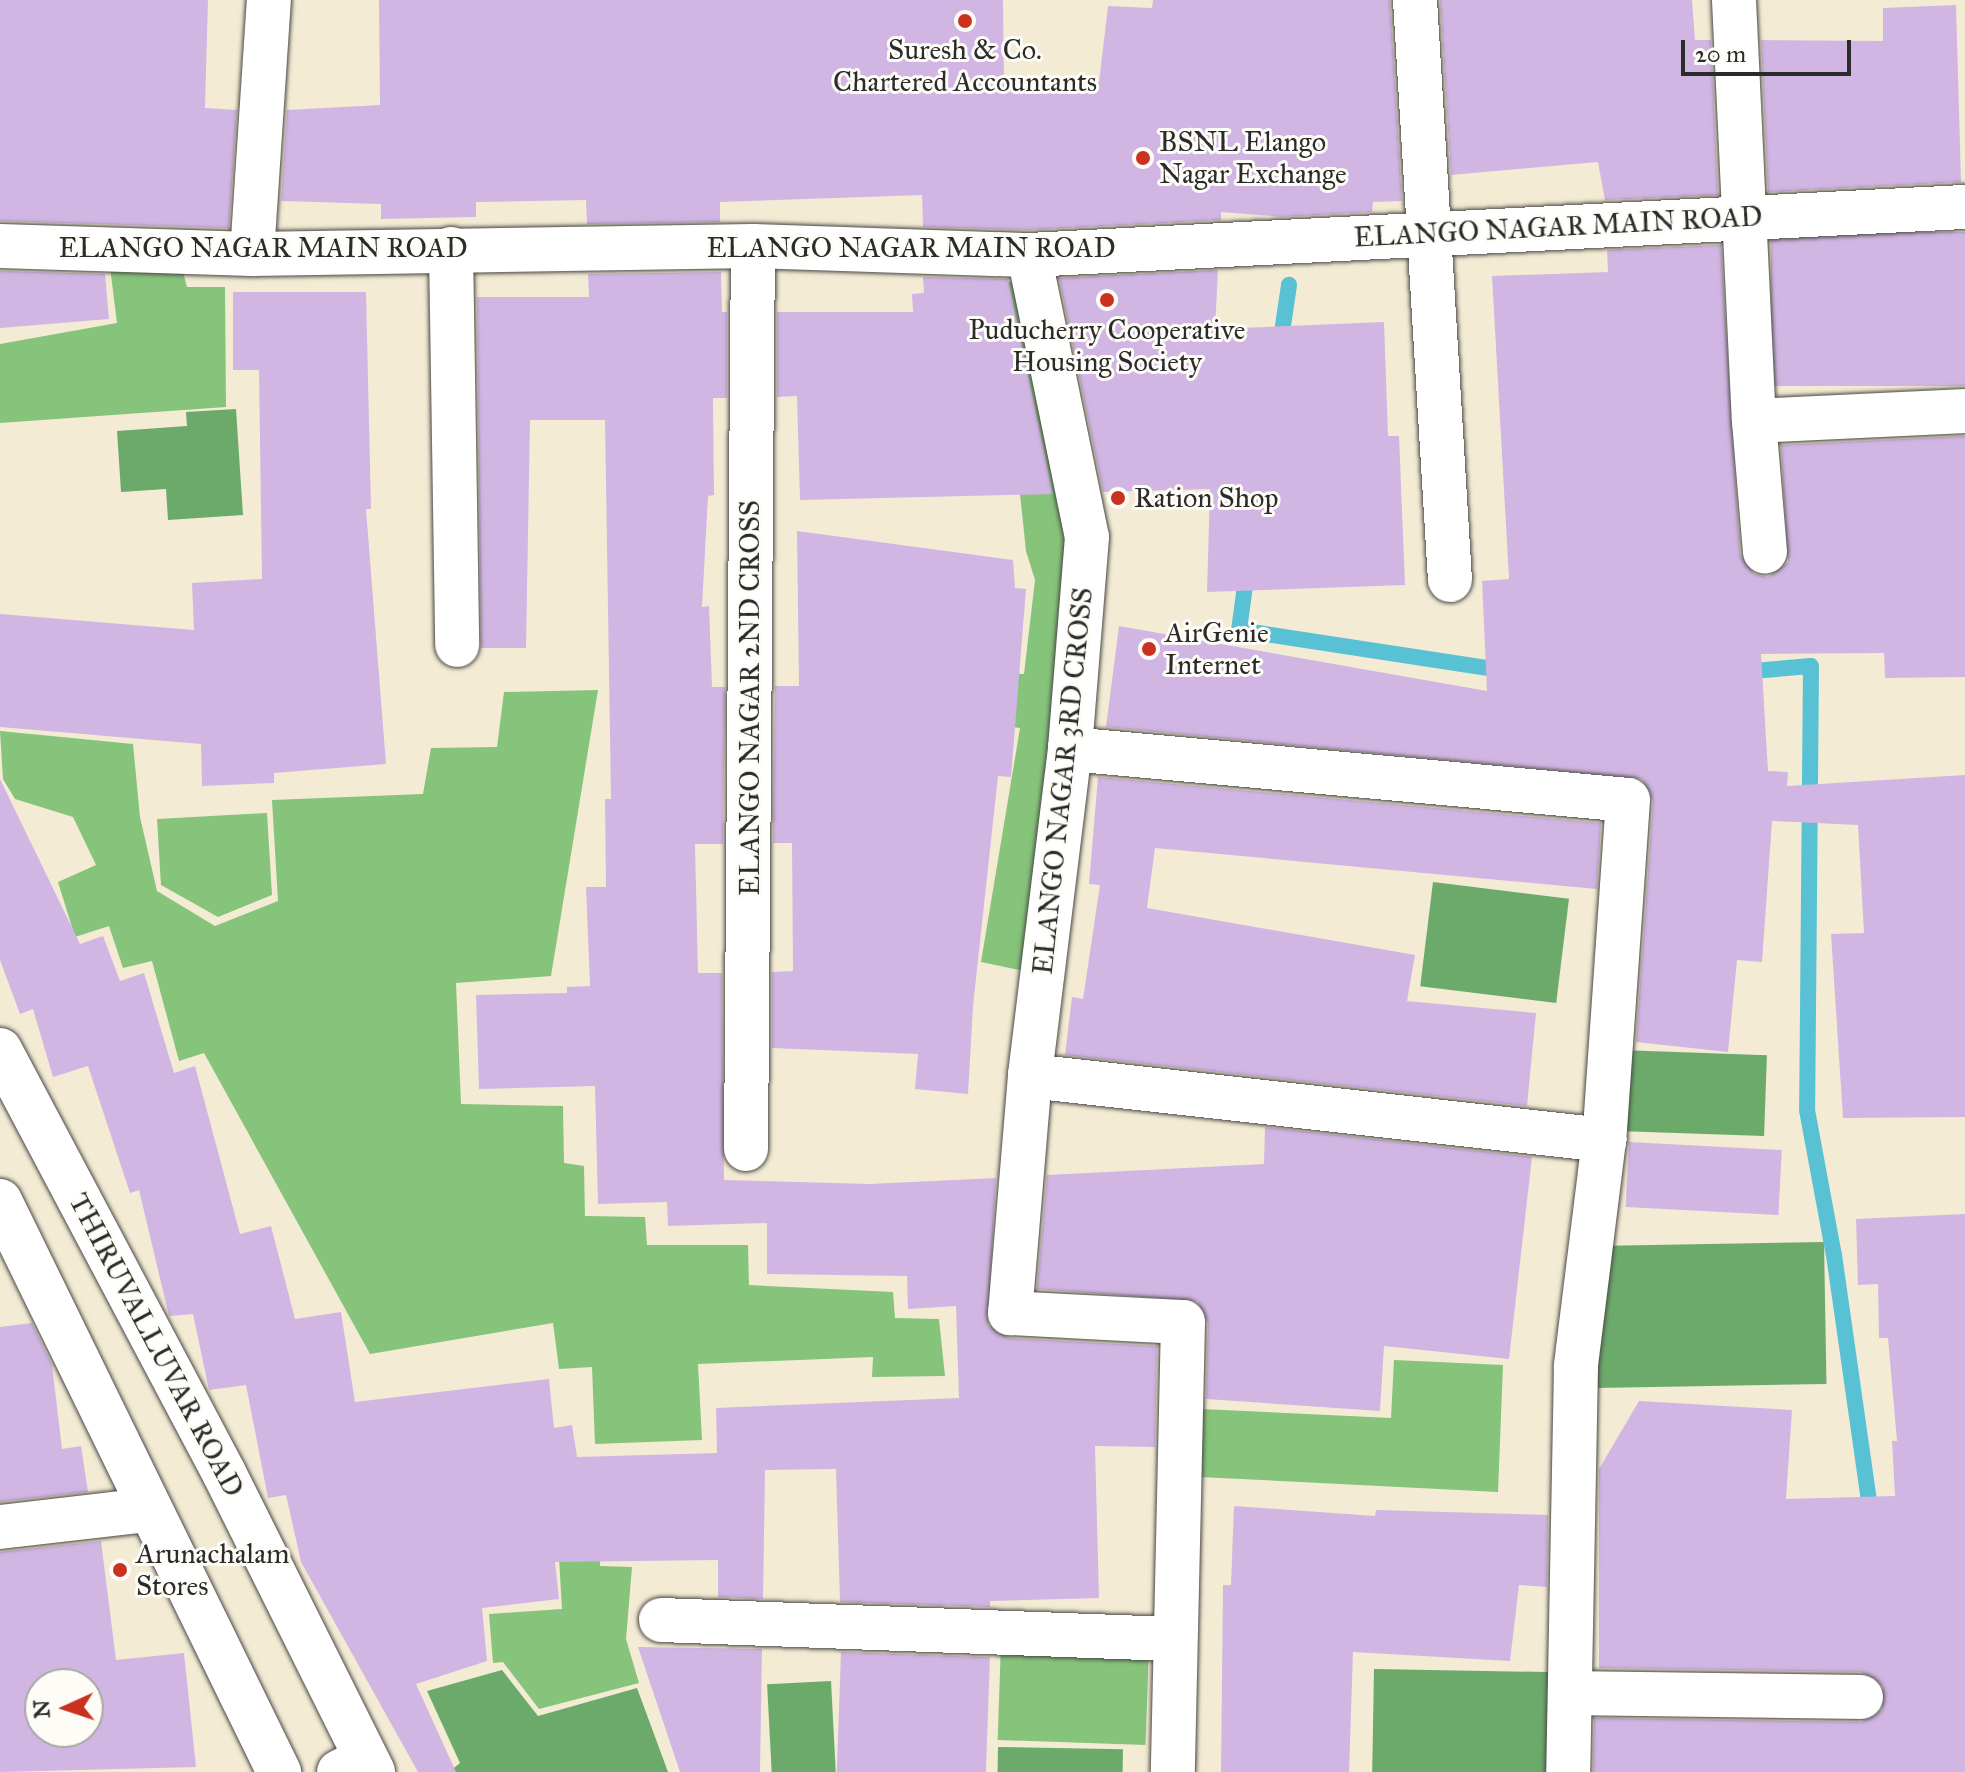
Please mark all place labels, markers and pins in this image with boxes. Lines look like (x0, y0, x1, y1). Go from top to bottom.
marker: Suresh & Co. Chartered Accountants (956, 12, 974, 30)
place label: Suresh & Co. Chartered Accountants (833, 33, 1097, 99)
place label: BSNL Elango Nagar Exchange (1159, 125, 1347, 191)
marker: BSNL Elango Nagar Exchange (1134, 149, 1152, 167)
marker: Puducherry Cooperative Housing Society (1098, 291, 1116, 309)
place label: Puducherry Cooperative Housing Society (969, 313, 1245, 379)
place label: Ration Shop (1134, 481, 1278, 515)
marker: Ration Shop (1109, 489, 1127, 507)
place label: AirGenie Internet (1165, 616, 1269, 682)
marker: AirGenie Internet (1140, 640, 1158, 658)
place label: Arunachalam Stores (136, 1537, 290, 1603)
marker: Arunachalam Stores (111, 1561, 129, 1579)

